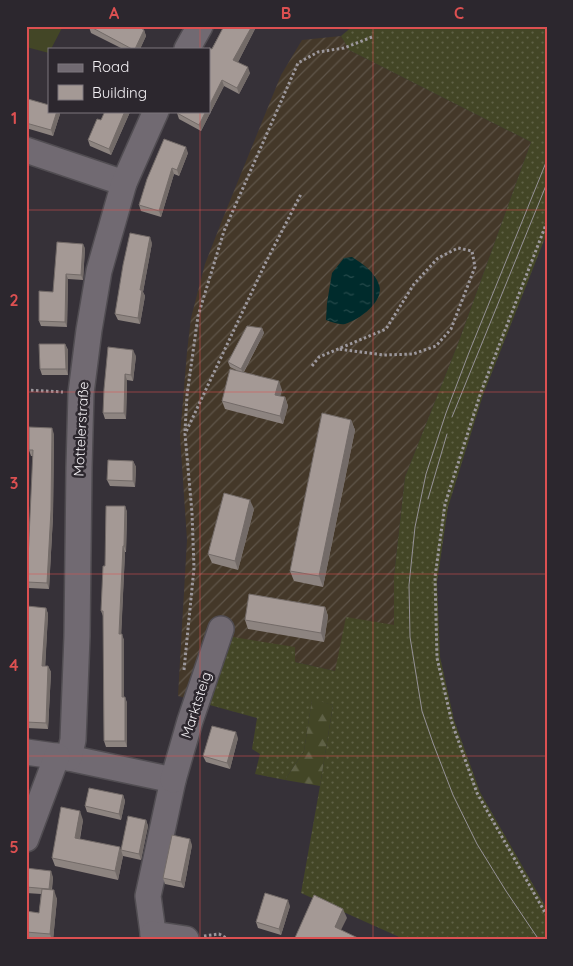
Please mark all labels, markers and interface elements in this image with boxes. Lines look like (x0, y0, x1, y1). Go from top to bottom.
text: A (109, 3, 120, 23)
text: B (281, 3, 291, 23)
text: C (454, 3, 464, 23)
legend (48, 48, 210, 112)
text: Road (92, 57, 129, 76)
text: Building (92, 83, 147, 102)
text: 1 (11, 108, 17, 128)
text: 2 (9, 290, 19, 310)
street label: Mottelerstraße (70, 381, 92, 477)
text: 3 (10, 473, 18, 493)
text: 4 (9, 655, 19, 675)
street label: Marktsteig (177, 669, 215, 741)
text: 5 (9, 837, 19, 857)

